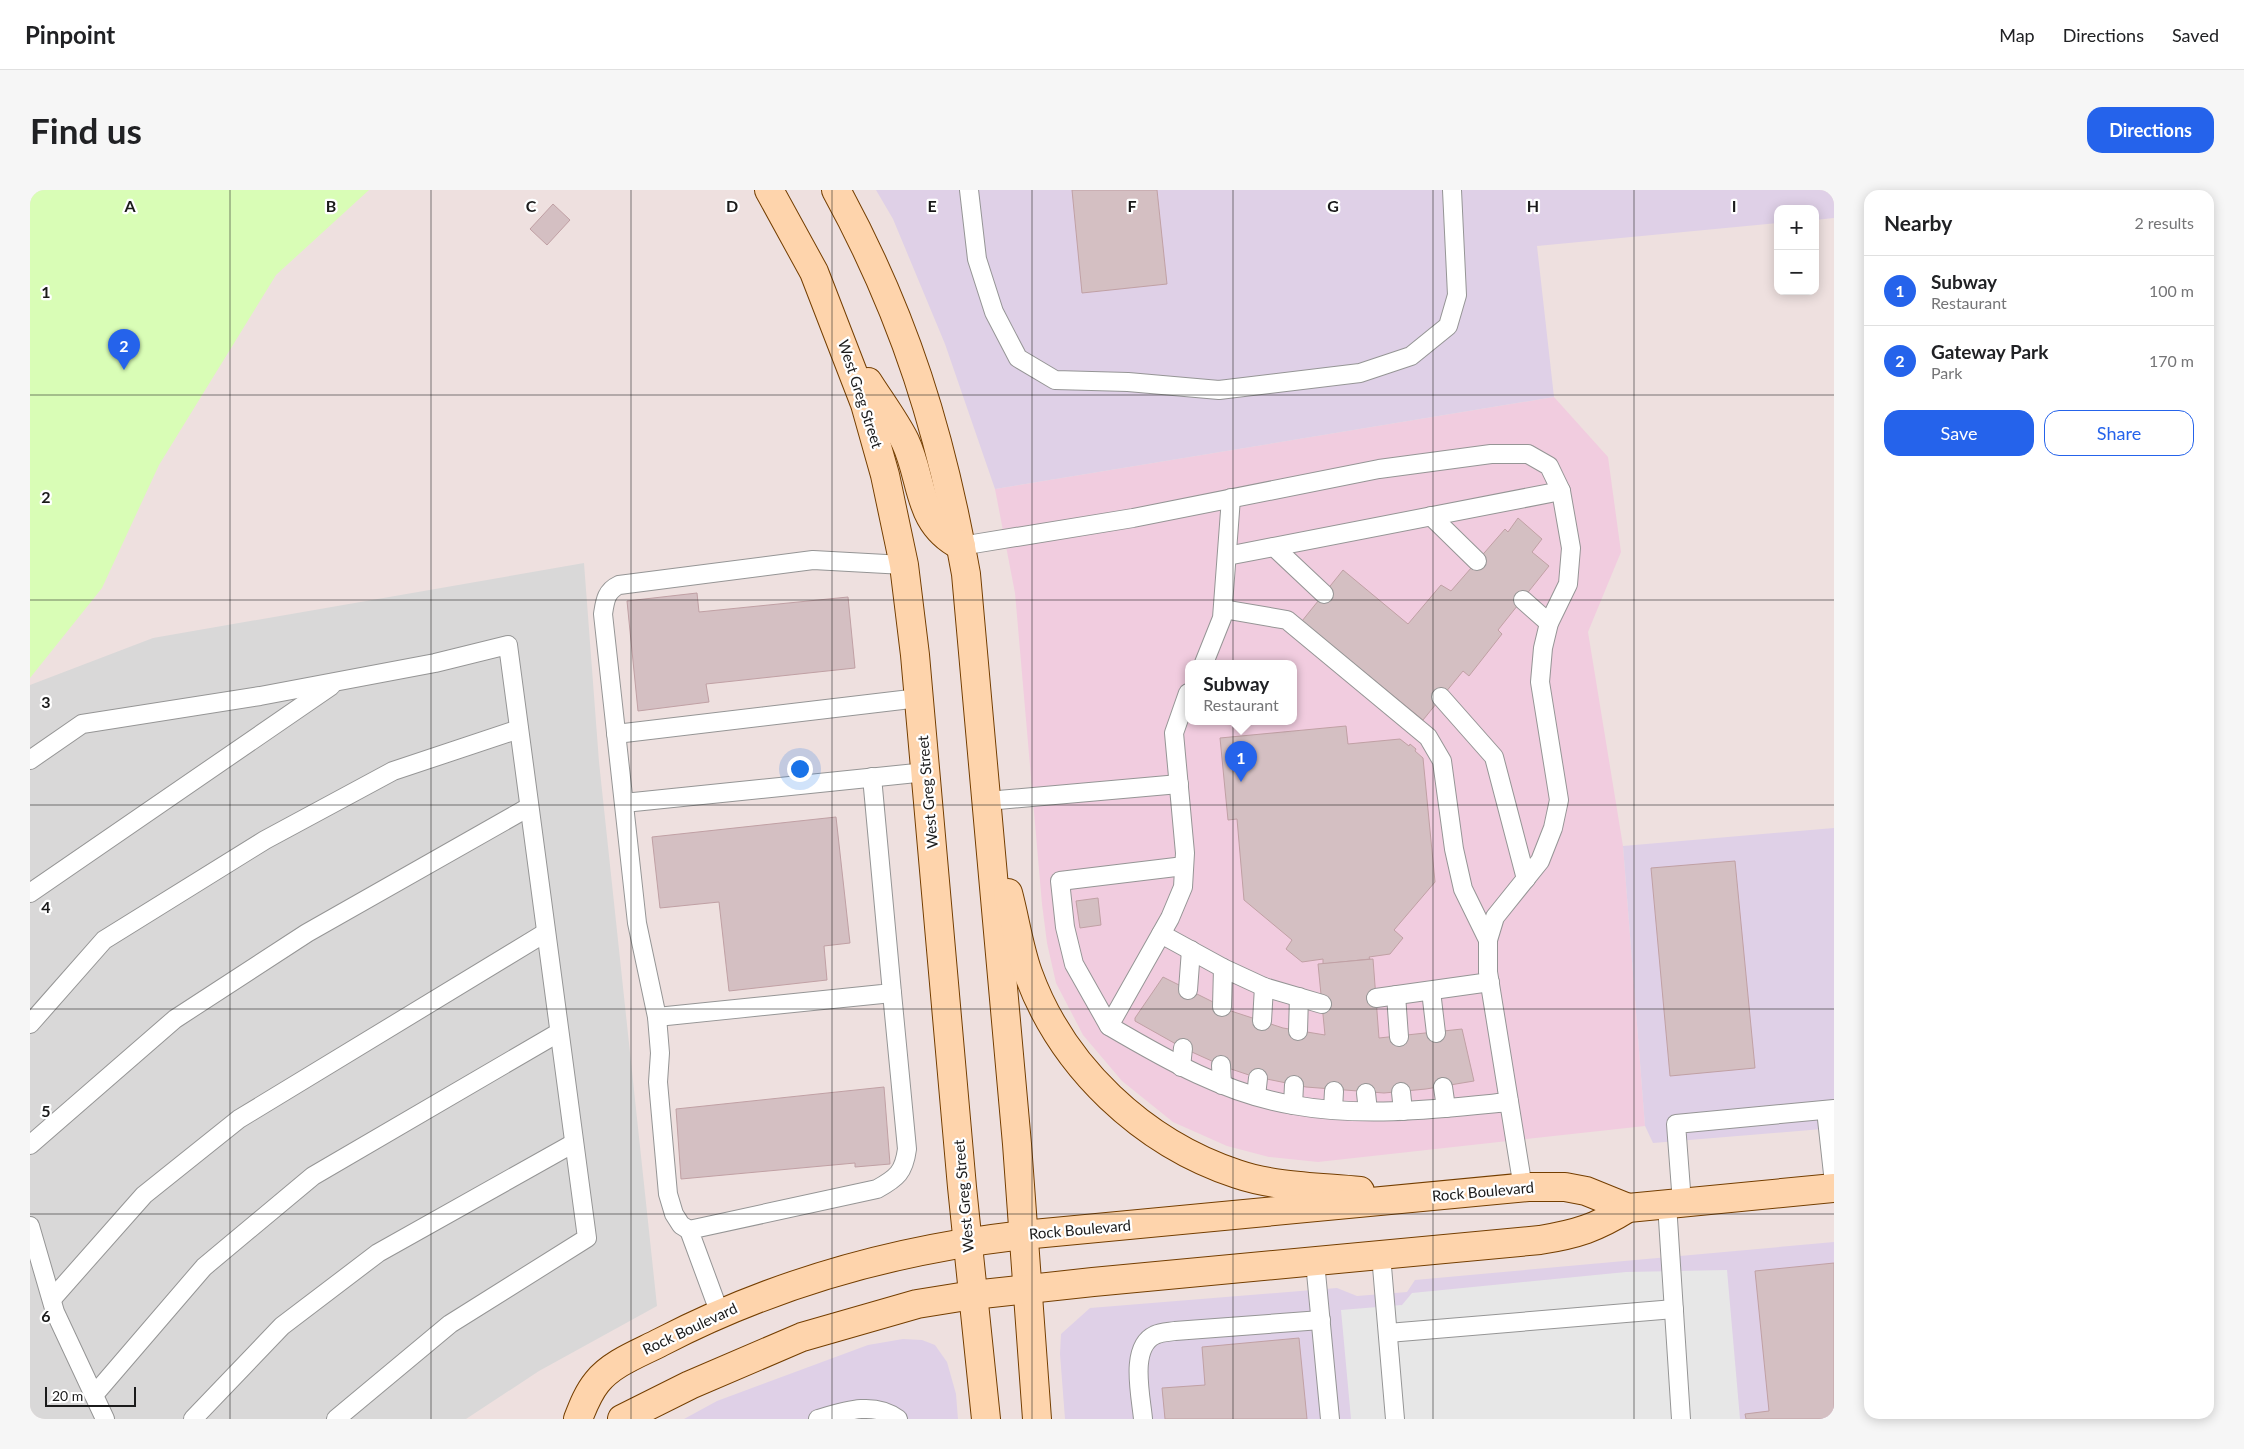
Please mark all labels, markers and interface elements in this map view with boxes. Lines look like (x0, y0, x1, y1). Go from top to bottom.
text: Pinpoint (25, 20, 115, 49)
text: Map (1999, 24, 2035, 46)
text: Directions (2063, 24, 2144, 46)
text: Saved (2172, 24, 2219, 46)
button: Directions (2087, 107, 2214, 153)
text: Find us (30, 109, 142, 151)
text: A (123, 196, 136, 215)
text: B (326, 196, 336, 215)
text: C (526, 196, 537, 215)
text: D (726, 196, 738, 215)
text: E (927, 196, 937, 215)
text: F (1127, 196, 1137, 215)
text: G (1327, 196, 1339, 215)
text: H (1527, 196, 1539, 215)
text: I (1732, 196, 1736, 215)
map controls (1774, 205, 1819, 295)
button: + (1774, 205, 1819, 250)
text: Nearby (1884, 210, 1952, 235)
text: 2 results (2134, 213, 2194, 232)
button: − (1774, 250, 1819, 295)
text: Subway (1931, 270, 1997, 293)
text: 1 (1895, 281, 1905, 300)
text: 100 m (2149, 281, 2194, 300)
text: 1 (41, 282, 51, 301)
text: Restaurant (1931, 293, 2007, 312)
pin: 2 (108, 329, 140, 370)
street label: West Greg Street (835, 337, 887, 451)
text: Gateway Park (1931, 340, 2048, 363)
text: 2 (1895, 351, 1905, 370)
text: 170 m (2149, 351, 2194, 370)
text: Park (1931, 363, 1962, 382)
button: Save (1884, 410, 2034, 456)
button: Share (2044, 410, 2194, 456)
text: 2 (41, 487, 51, 506)
popup (1185, 660, 1297, 725)
text: Subway (1203, 672, 1269, 695)
text: 3 (41, 692, 51, 711)
text: Restaurant (1203, 695, 1279, 714)
street label: West Greg Street (913, 734, 941, 849)
pin: 1 (1225, 741, 1257, 782)
your location (787, 756, 813, 782)
text: 4 (41, 897, 51, 916)
text: 5 (41, 1101, 51, 1120)
street label: West Greg Street (949, 1138, 977, 1253)
street label: Rock Boulevard (1431, 1178, 1535, 1204)
street label: Rock Boulevard (1028, 1216, 1132, 1242)
street label: Rock Boulevard (639, 1298, 740, 1358)
text: 6 (41, 1306, 51, 1325)
scale bar (45, 1384, 136, 1407)
text: 20 m (52, 1387, 83, 1404)

